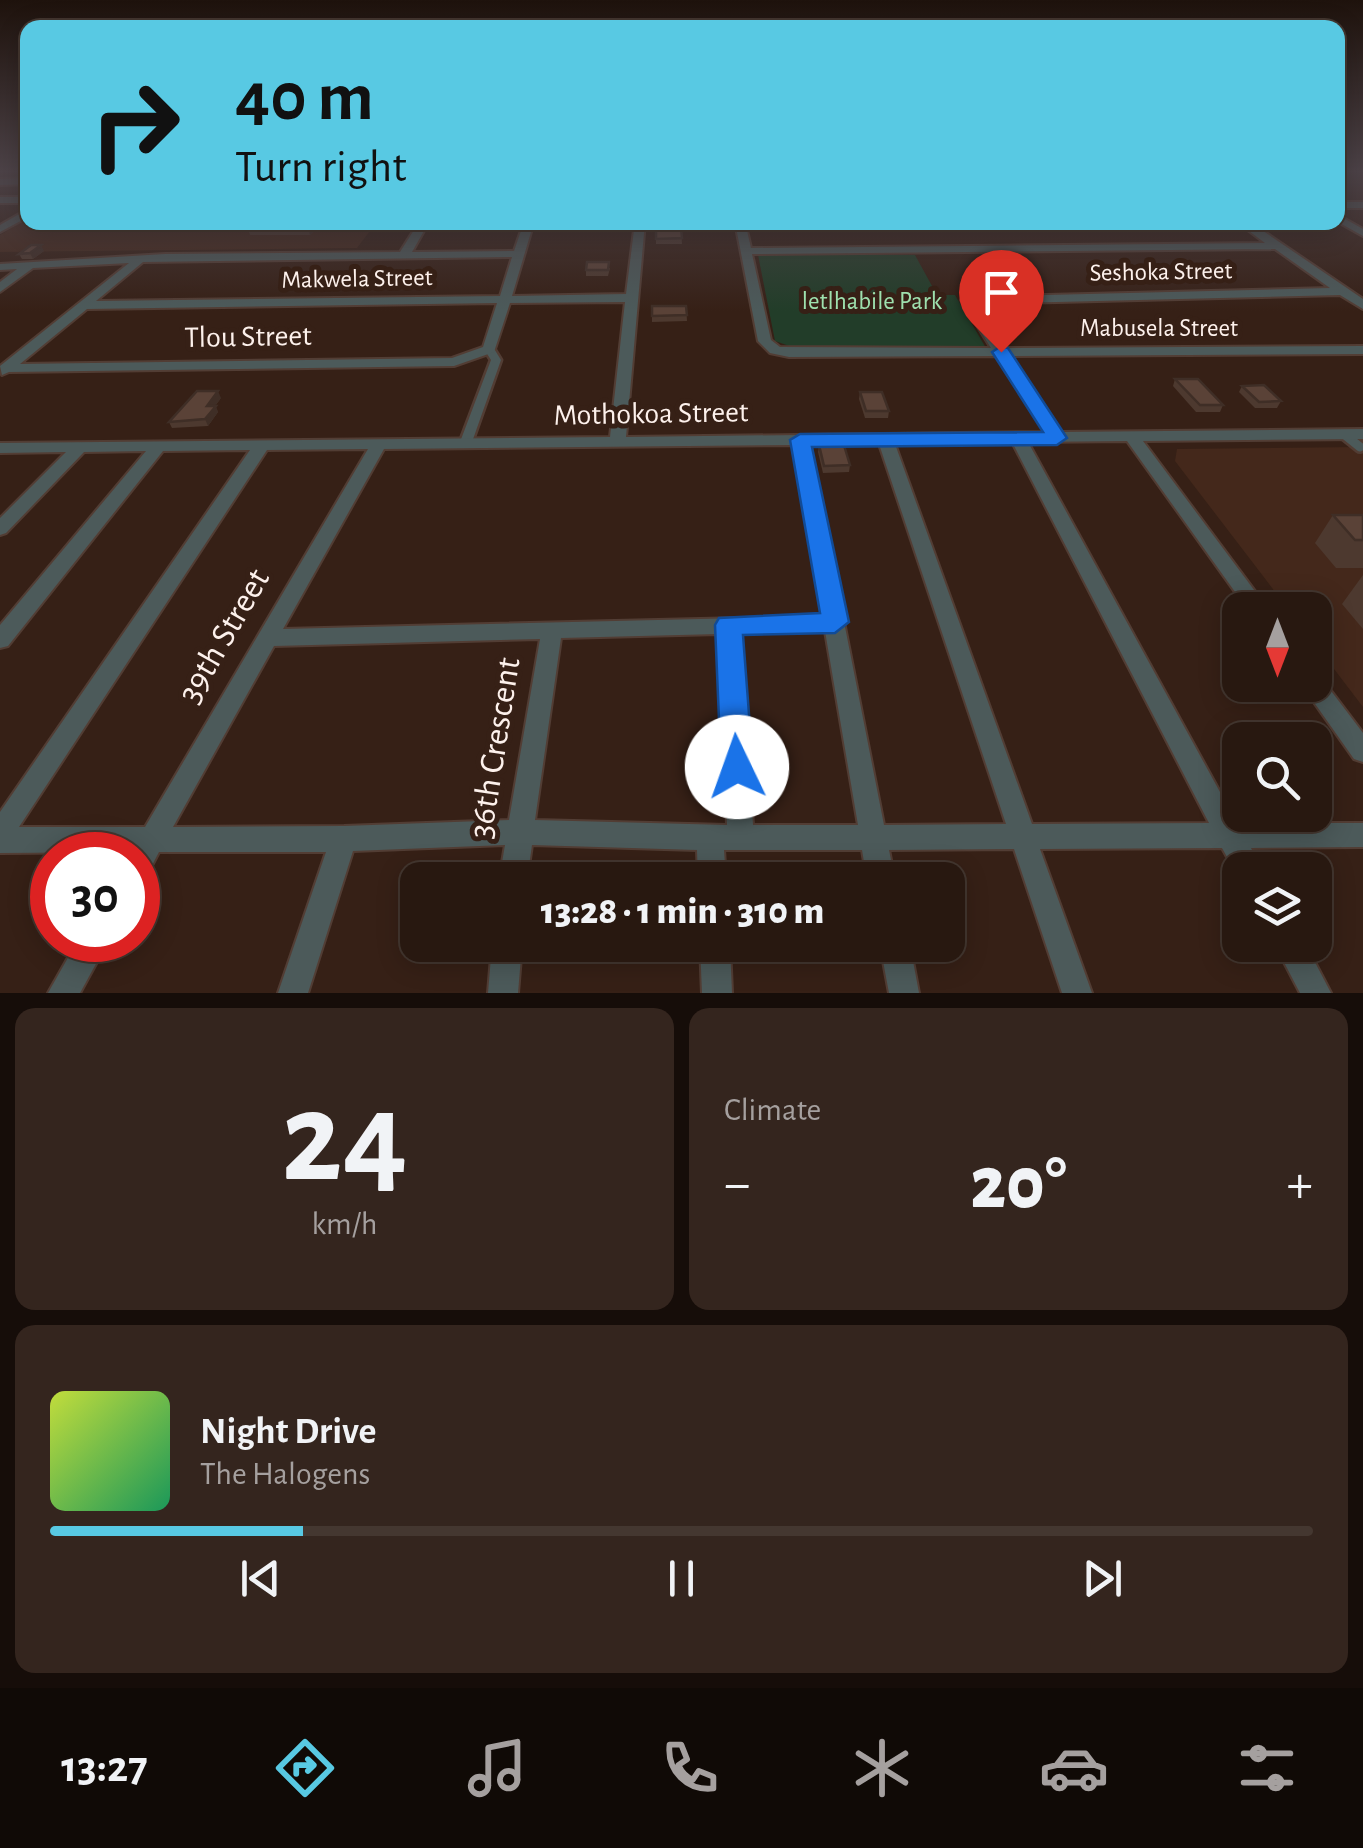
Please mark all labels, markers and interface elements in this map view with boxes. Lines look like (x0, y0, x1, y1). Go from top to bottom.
icon: right (70, 60, 200, 190)
text: 40 m (235, 63, 374, 133)
text: Turn right (235, 145, 407, 190)
pin (959, 250, 1044, 353)
street label: Seshoka Street (1089, 258, 1233, 286)
street label: Makwela Street (281, 265, 433, 293)
icon: arrive (974, 265, 1029, 320)
park label: letlhabile Park (802, 289, 943, 314)
street label: Mabusela Street (1080, 316, 1238, 341)
street label: Tlou Street (184, 321, 312, 353)
street label: Mothokoa Street (553, 397, 749, 431)
street label: 39th Street (172, 563, 276, 709)
north arrow (1222, 592, 1332, 702)
map controls (1222, 592, 1332, 962)
street label: 36th Crescent (463, 655, 527, 841)
position arrow (685, 715, 789, 819)
button: search (1222, 722, 1332, 832)
speed limit sign: 30 (30, 832, 160, 962)
button: layers (1222, 852, 1332, 962)
text: 13:28 · 1 min · 310 m (541, 893, 824, 931)
text: 24 (281, 1075, 408, 1205)
text: Climate (724, 1094, 821, 1126)
text: 20° (970, 1147, 1067, 1222)
text: − (724, 1157, 750, 1212)
text: + (1287, 1157, 1313, 1212)
text: km/h (311, 1208, 378, 1240)
text: Night Drive (200, 1413, 376, 1451)
text: The Halogens (200, 1458, 370, 1490)
icon: previous (233, 1551, 288, 1606)
icon: pause (654, 1551, 709, 1606)
icon: next (1075, 1551, 1130, 1606)
icon: directions (270, 1733, 340, 1803)
icon: music (462, 1733, 532, 1803)
icon: phone (655, 1733, 725, 1803)
icon: climate (847, 1733, 917, 1803)
icon: car (1039, 1733, 1109, 1803)
icon: filters (1232, 1733, 1302, 1803)
text: 13:27 (61, 1745, 148, 1790)

